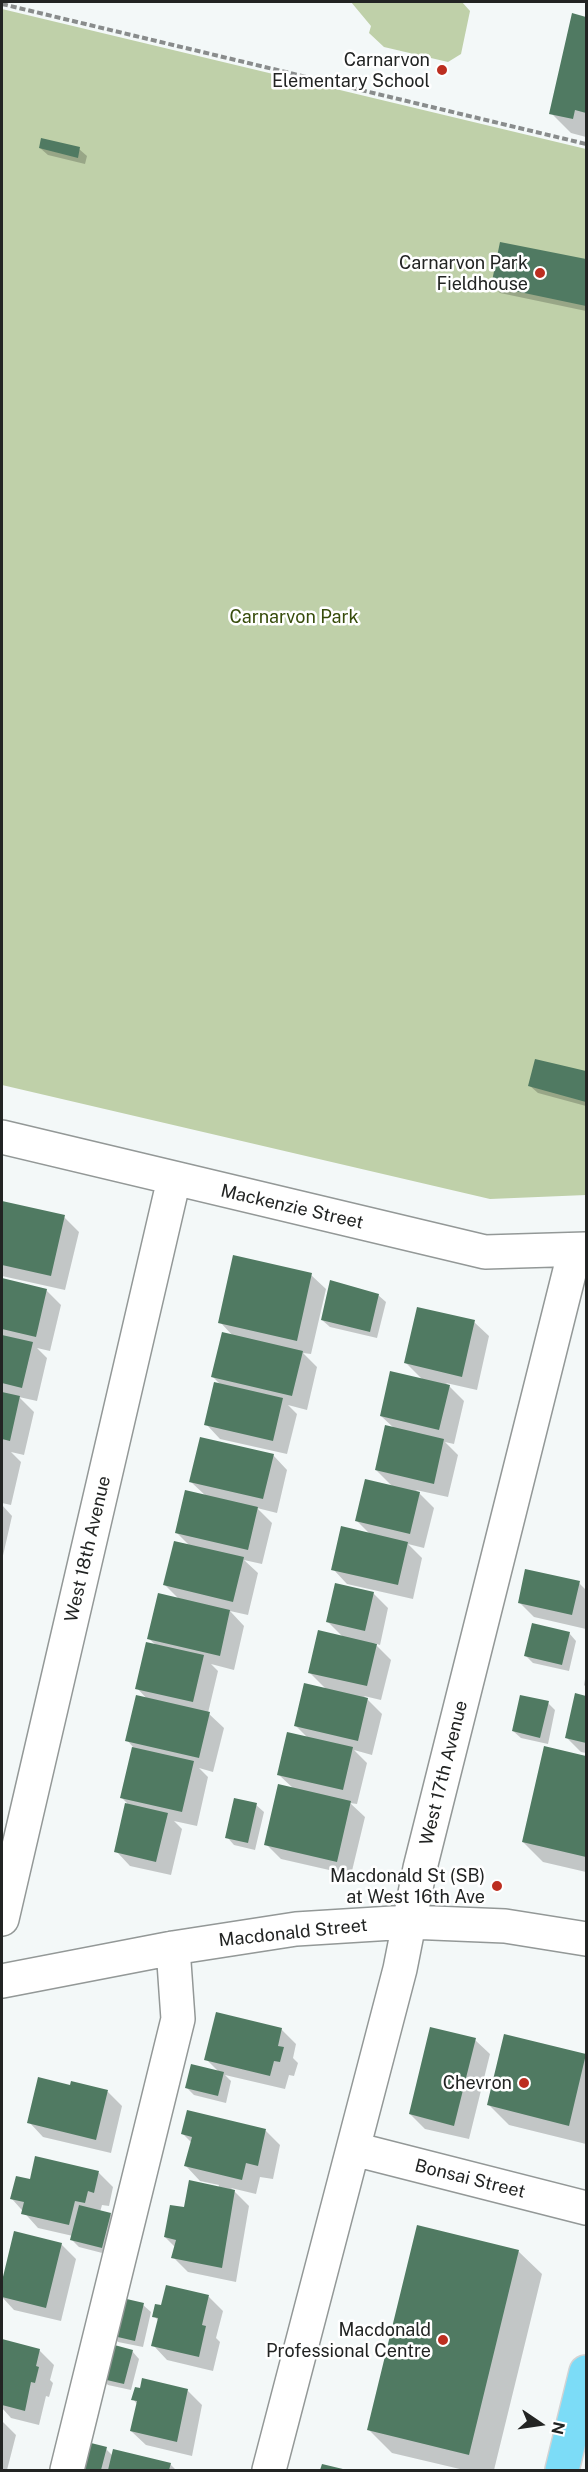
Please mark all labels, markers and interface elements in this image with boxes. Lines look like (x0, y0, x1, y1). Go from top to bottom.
place label: Carnarvon Elementary School (272, 49, 430, 92)
marker: Carnarvon Elementary School (435, 63, 449, 77)
place label: Carnarvon Park Fieldhouse (399, 252, 528, 294)
marker: Carnarvon Park Fieldhouse (533, 266, 547, 280)
park label: Carnarvon Park (229, 606, 359, 628)
street label: Mackenzie Street (218, 1180, 366, 1234)
street label: West 18th Avenue (61, 1474, 115, 1624)
street label: West 17th Avenue (416, 1698, 472, 1848)
place label: Macdonald St (SB) at West 16th Ave (330, 1865, 485, 1908)
marker: Macdonald St (SB) at West 16th Ave (490, 1879, 504, 1893)
street label: Macdonald Street (218, 1914, 368, 1952)
place label: Chevron (443, 2072, 512, 2094)
marker: Chevron (517, 2076, 531, 2090)
street label: Bonsai Street (413, 2155, 527, 2203)
place label: Macdonald Professional Centre (266, 2319, 431, 2362)
marker: Macdonald Professional Centre (436, 2333, 450, 2347)
north arrow (510, 2394, 570, 2454)
text: N (547, 2420, 569, 2436)

